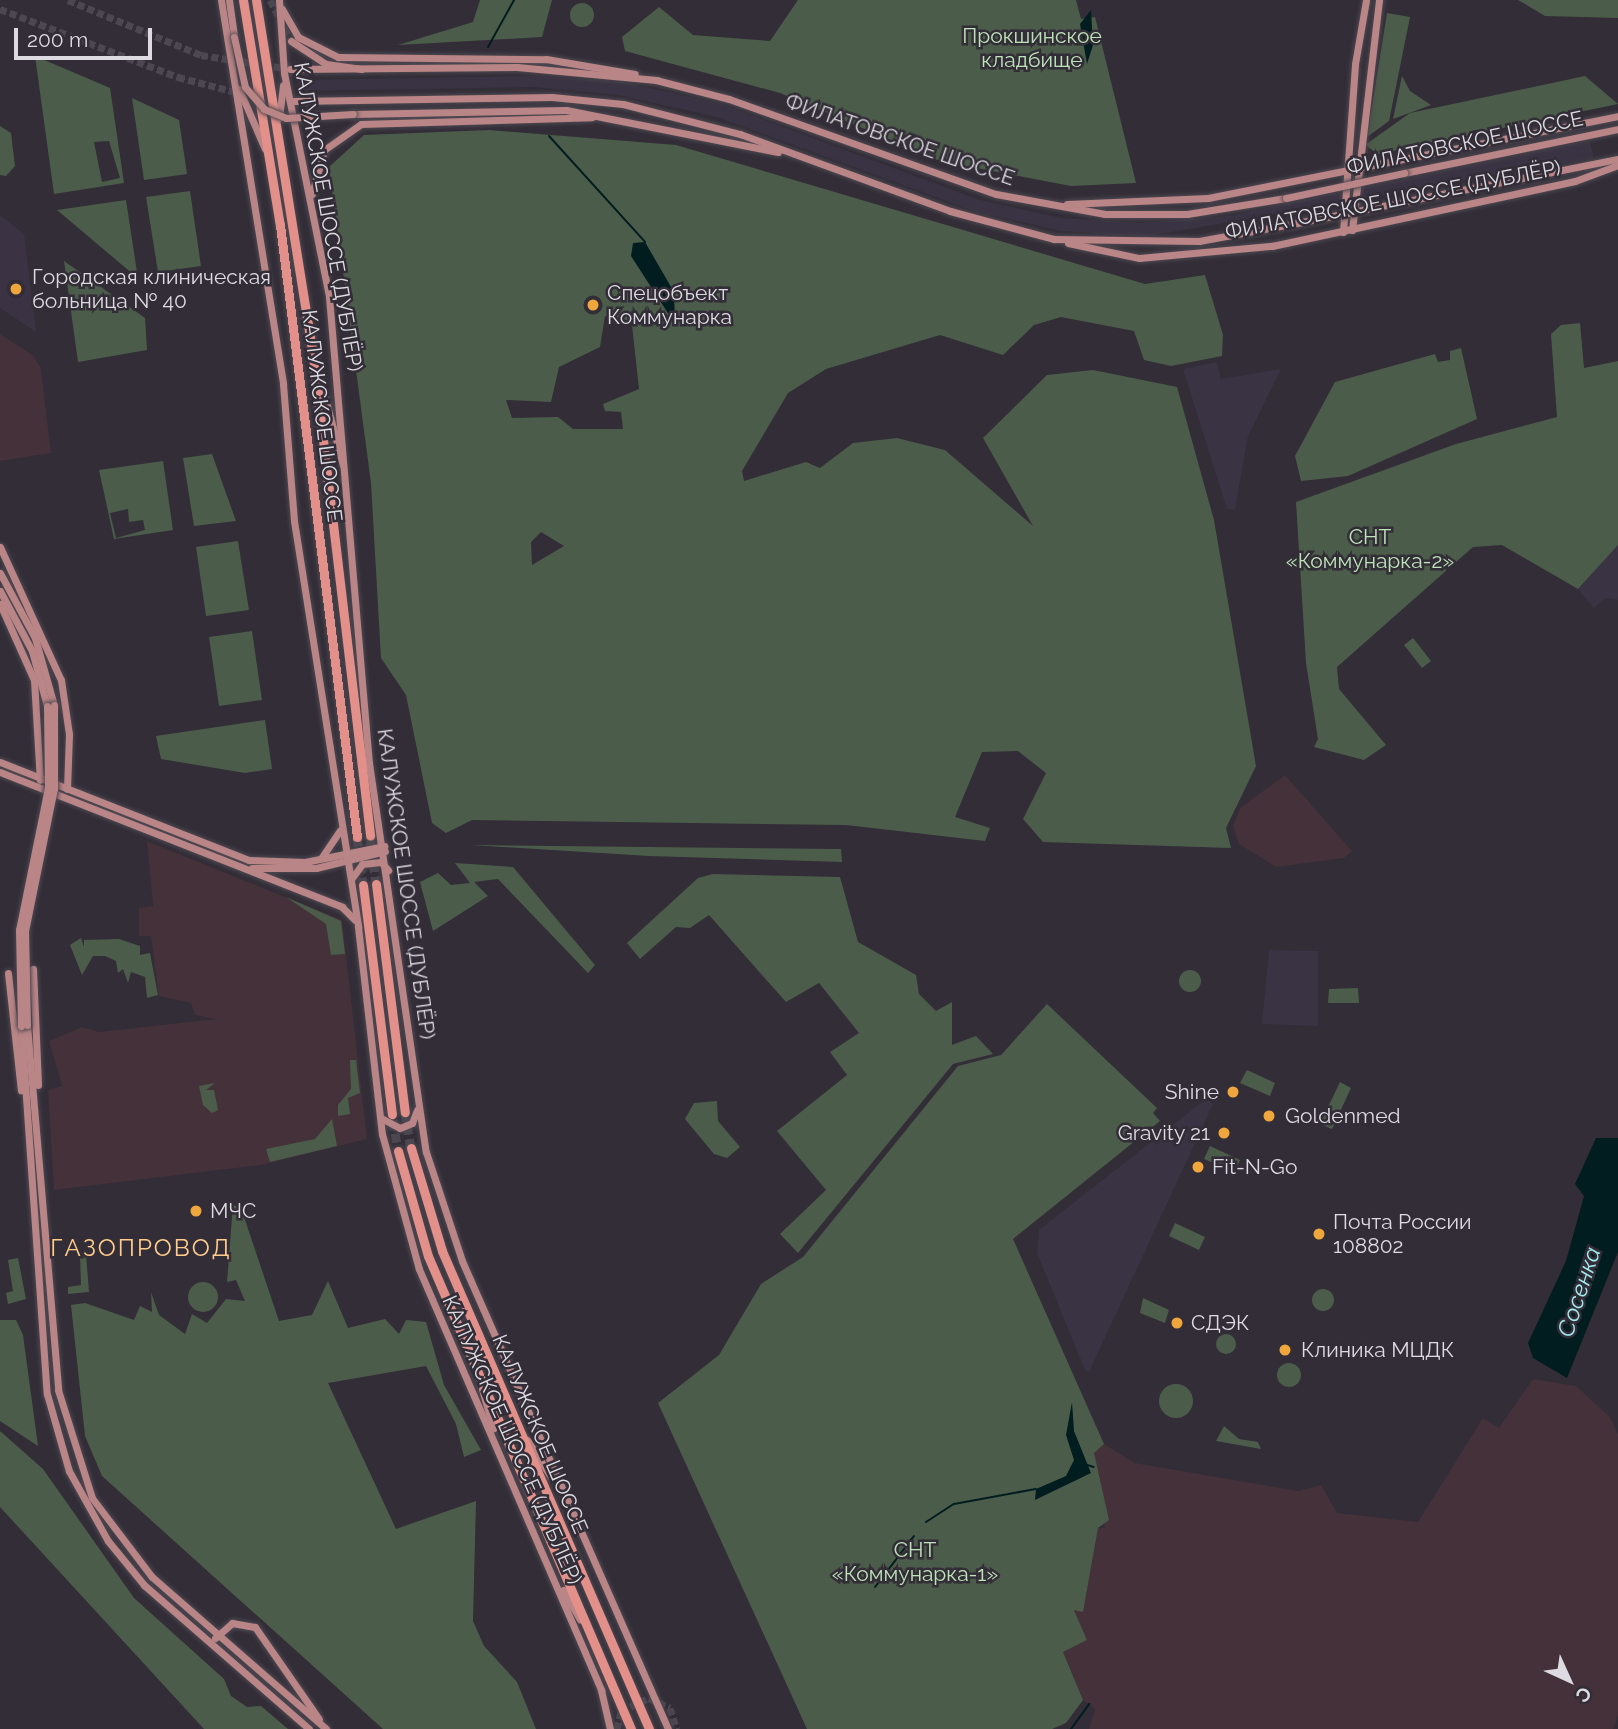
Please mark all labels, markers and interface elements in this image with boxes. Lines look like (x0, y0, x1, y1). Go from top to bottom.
scale bar (18, 14, 156, 58)
park label: Прокшинское кладбище (962, 23, 1102, 73)
text: 200 m (27, 27, 88, 52)
street label: КАЛУЖСКОЕ ШОССЕ (ДУБЛЁР) (288, 60, 368, 374)
street label: ФИЛАТОВСКОЕ ШОССЕ (782, 89, 1018, 191)
street label: ФИЛАТОВСКОЕ ШОССЕ (1344, 106, 1586, 180)
street label: ФИЛАТОВСКОЕ ШОССЕ (ДУБЛЁР) (1223, 155, 1563, 245)
place label: Городская клиническая больница № 40 (32, 264, 271, 314)
marker: Городская клиническая больница № 40 (6, 279, 26, 299)
place label: Спецобъект Коммунарка (607, 280, 732, 330)
marker: Спецобъект Коммунарка (585, 297, 601, 313)
street label: КАЛУЖСКОЕ ШОССЕ (296, 308, 348, 524)
park label: СНТ «Коммунарка-2» (1286, 524, 1454, 574)
street label: КАЛУЖСКОЕ ШОССЕ (ДУБЛЁР) (372, 727, 440, 1041)
place label: Shine (1165, 1079, 1219, 1105)
marker: Shine (1225, 1084, 1241, 1100)
place label: Goldenmed (1285, 1103, 1401, 1129)
marker: Goldenmed (1259, 1106, 1279, 1126)
place label: Gravity 21 (1117, 1120, 1210, 1146)
marker: Gravity 21 (1216, 1125, 1232, 1141)
place label: Fit-N-Go (1212, 1154, 1297, 1180)
marker: Fit-N-Go (1190, 1159, 1206, 1175)
place label: МЧС (210, 1198, 256, 1224)
marker: МЧС (188, 1203, 204, 1219)
place label: Почта России 108802 (1333, 1209, 1472, 1259)
marker: Почта России 108802 (1311, 1226, 1327, 1242)
district label: ГАЗОПРОВОД (51, 1234, 231, 1262)
water label: Сосенка (1551, 1243, 1607, 1341)
street label: КАЛУЖСКОЕ ШОССЕ (ДУБЛЁР) (437, 1292, 587, 1588)
place label: СДЭК (1191, 1310, 1249, 1336)
marker: СДЭК (1169, 1315, 1185, 1331)
street label: КАЛУЖСКОЕ ШОССЕ (487, 1331, 593, 1537)
place label: Клиника МЦДК (1301, 1337, 1454, 1363)
marker: Клиника МЦДК (1275, 1340, 1295, 1360)
park label: СНТ «Коммунарка-1» (832, 1537, 998, 1587)
north arrow (1534, 1645, 1604, 1715)
text: С (1571, 1682, 1596, 1707)

